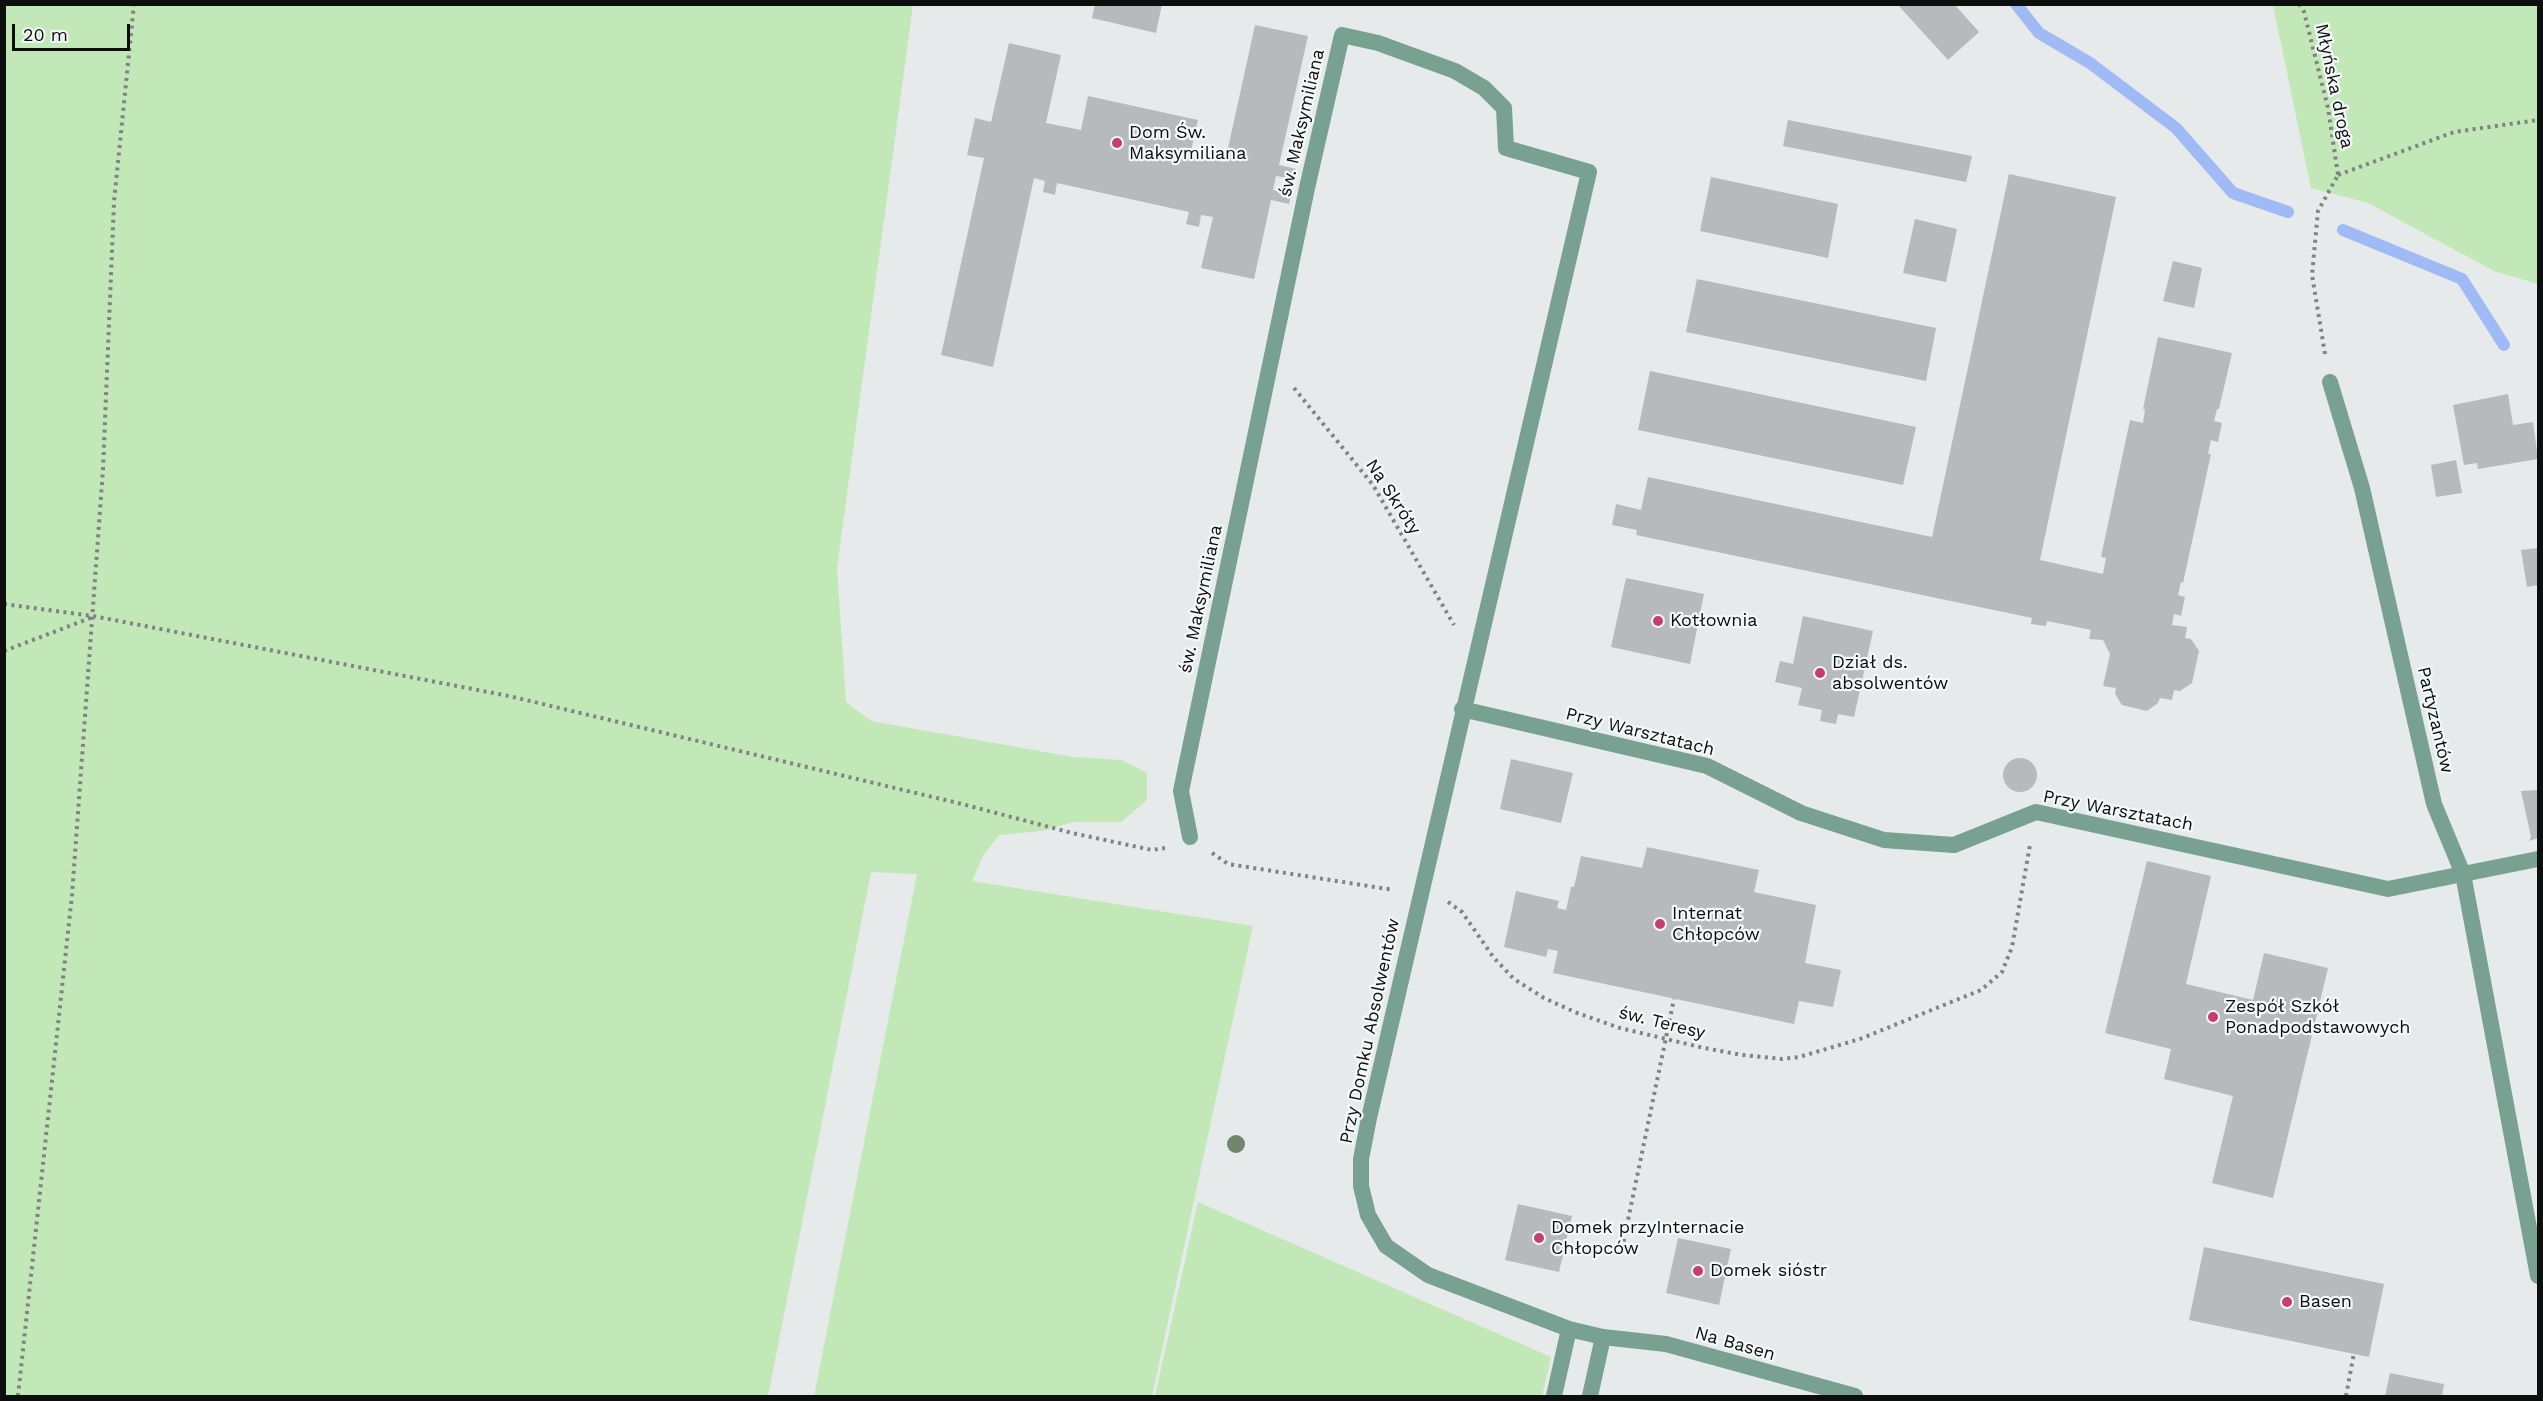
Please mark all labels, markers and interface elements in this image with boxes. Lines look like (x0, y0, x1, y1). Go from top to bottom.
scale bar (15, 12, 134, 50)
street label: Młyńska droga (2310, 22, 2358, 150)
text: 20 m (23, 24, 68, 45)
street label: św. Maksymiliana (1275, 47, 1329, 199)
place label: Dom Św. Maksymiliana (1129, 122, 1246, 164)
marker: Dom Św. Maksymiliana (1110, 136, 1124, 150)
street label: Na Skróty (1361, 455, 1425, 539)
street label: św. Maksymiliana (1175, 523, 1227, 675)
place label: Kotłownia (1670, 610, 1757, 632)
marker: Kotłownia (1651, 614, 1665, 628)
place label: Dział ds. absolwentów (1832, 652, 1948, 694)
street label: Partyzantów (2412, 665, 2458, 775)
marker: Dział ds. absolwentów (1813, 666, 1827, 680)
street label: Przy Warsztatach (1563, 703, 1717, 761)
street label: Przy Warsztatach (2041, 786, 2195, 836)
place label: Internat Chłopców (1672, 903, 1760, 946)
street label: Przy Domku Absolwentów (1336, 916, 1404, 1146)
marker: Internat Chłopców (1653, 917, 1667, 931)
place label: Zespół Szkół Ponadpodstawowych (2225, 996, 2410, 1038)
street label: św. Teresy (1616, 1002, 1708, 1044)
marker: Zespół Szkół Ponadpodstawowych (2206, 1010, 2220, 1024)
place label: Domek przyInternacie Chłopców (1551, 1217, 1744, 1260)
marker: Domek przyInternacie Chłopców (1532, 1231, 1546, 1245)
place label: Domek sióstr (1710, 1260, 1827, 1282)
marker: Domek sióstr (1691, 1264, 1705, 1278)
place label: Basen (2299, 1291, 2352, 1313)
marker: Basen (2280, 1295, 2294, 1309)
street label: Na Basen (1692, 1322, 1778, 1366)

